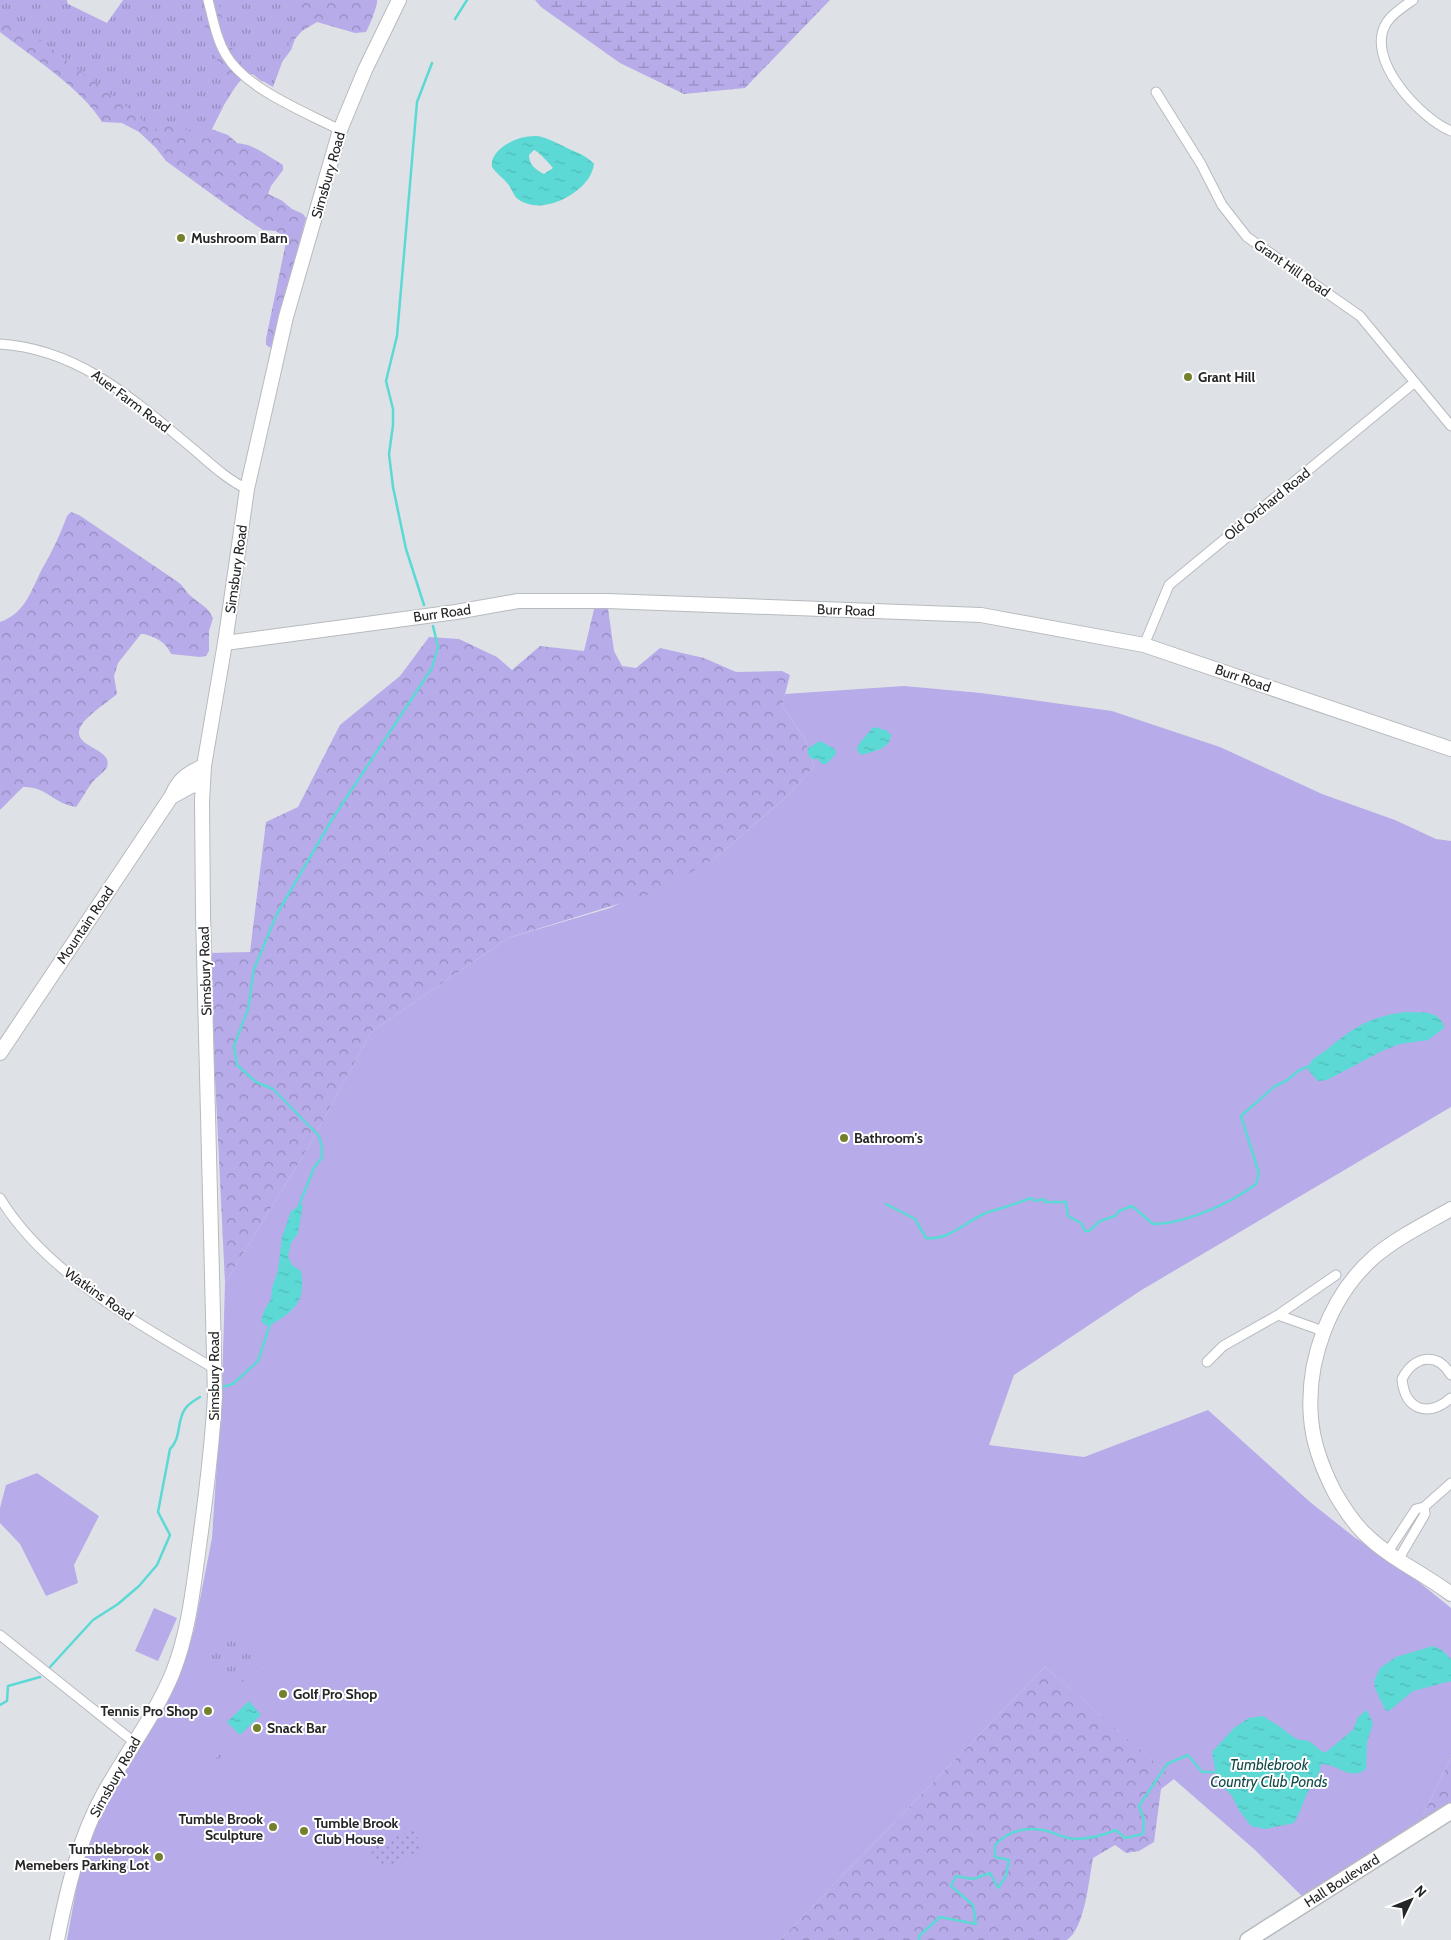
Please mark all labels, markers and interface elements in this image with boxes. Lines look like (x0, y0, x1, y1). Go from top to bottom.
street label: Simsbury Road (307, 130, 349, 220)
place label: Mushroom Barn (191, 229, 288, 247)
marker: Mushroom Barn (175, 232, 187, 244)
street label: Grant Hill Road (1250, 235, 1334, 301)
street label: Auer Farm Road (88, 366, 174, 436)
place label: Grant Hill (1198, 368, 1255, 386)
marker: Grant Hill (1182, 371, 1194, 383)
street label: Old Orchard Road (1220, 464, 1314, 544)
street label: Simsbury Road (221, 524, 251, 614)
street label: Burr Road (412, 600, 472, 626)
street label: Burr Road (817, 600, 875, 620)
street label: Burr Road (1213, 660, 1273, 696)
street label: Mountain Road (52, 883, 118, 967)
street label: Simsbury Road (194, 926, 216, 1016)
place label: Bathroom's (854, 1129, 923, 1147)
marker: Bathroom's (838, 1132, 850, 1144)
street label: Watkins Road (61, 1264, 137, 1324)
street label: Simsbury Road (205, 1331, 223, 1421)
place label: Golf Pro Shop (293, 1685, 377, 1703)
marker: Golf Pro Shop (277, 1688, 289, 1700)
place label: Tennis Pro Shop (101, 1702, 198, 1720)
marker: Tennis Pro Shop (202, 1705, 214, 1717)
place label: Snack Bar (267, 1719, 327, 1737)
marker: Snack Bar (251, 1722, 263, 1734)
street label: Simsbury Road (85, 1734, 145, 1820)
water label: Tumblebrook Country Club Ponds (1210, 1756, 1328, 1791)
place label: Tumble Brook Sculpture (179, 1810, 263, 1844)
place label: Tumble Brook Club House (314, 1814, 399, 1848)
marker: Tumble Brook Sculpture (267, 1821, 279, 1833)
marker: Tumble Brook Club House (298, 1825, 310, 1837)
place label: Tumblebrook Memebers Parking Lot (15, 1840, 149, 1874)
street label: Hall Boulevard (1301, 1850, 1383, 1911)
marker: Tumblebrook Memebers Parking Lot (153, 1851, 165, 1863)
north arrow (1386, 1875, 1436, 1925)
text: N (1411, 1881, 1430, 1901)

